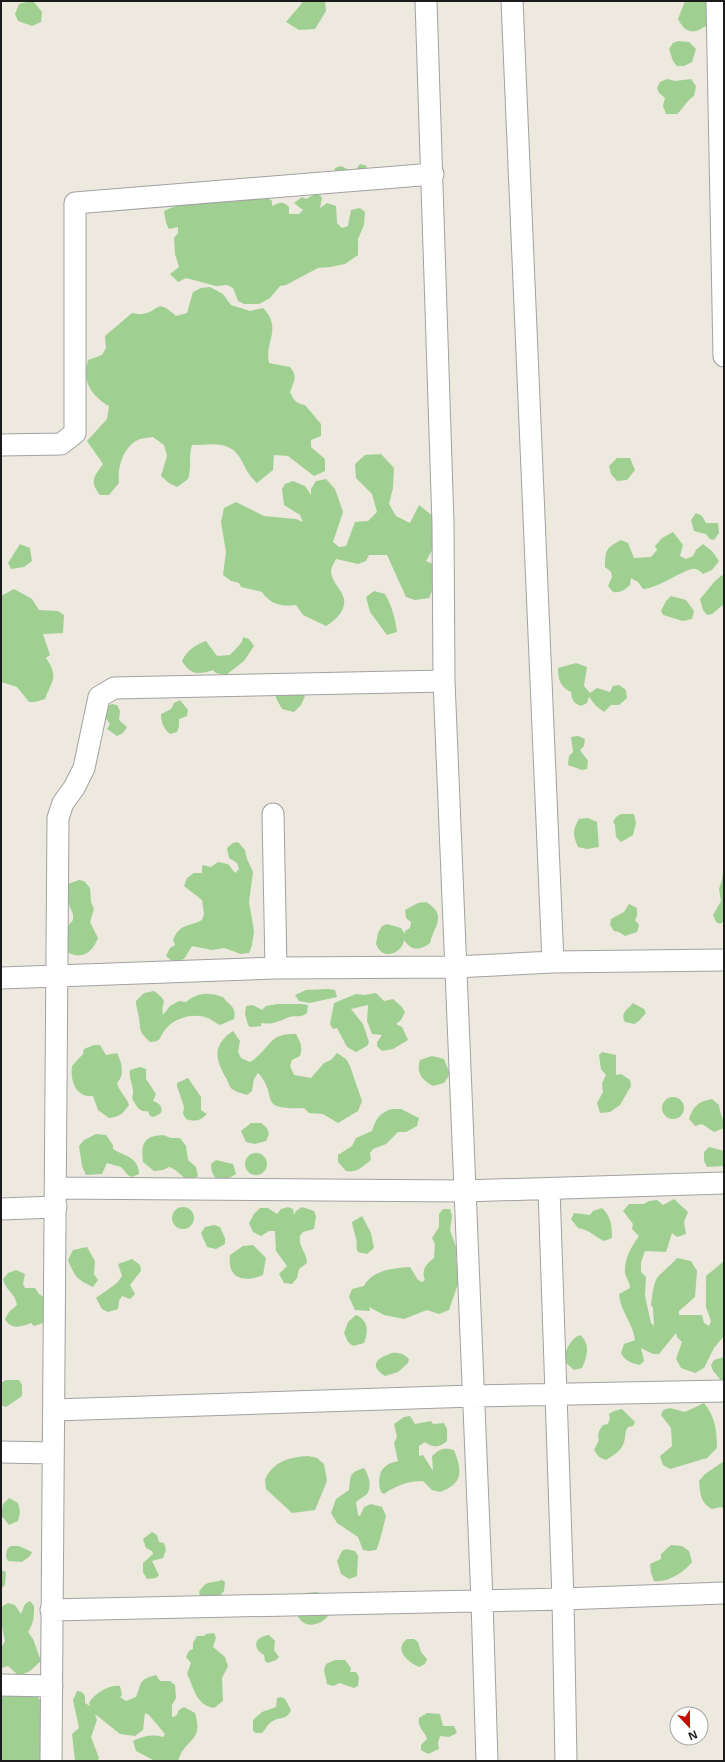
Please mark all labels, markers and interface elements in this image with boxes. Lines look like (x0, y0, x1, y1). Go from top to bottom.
north arrow (669, 1706, 709, 1746)
text: N (686, 1727, 700, 1744)

